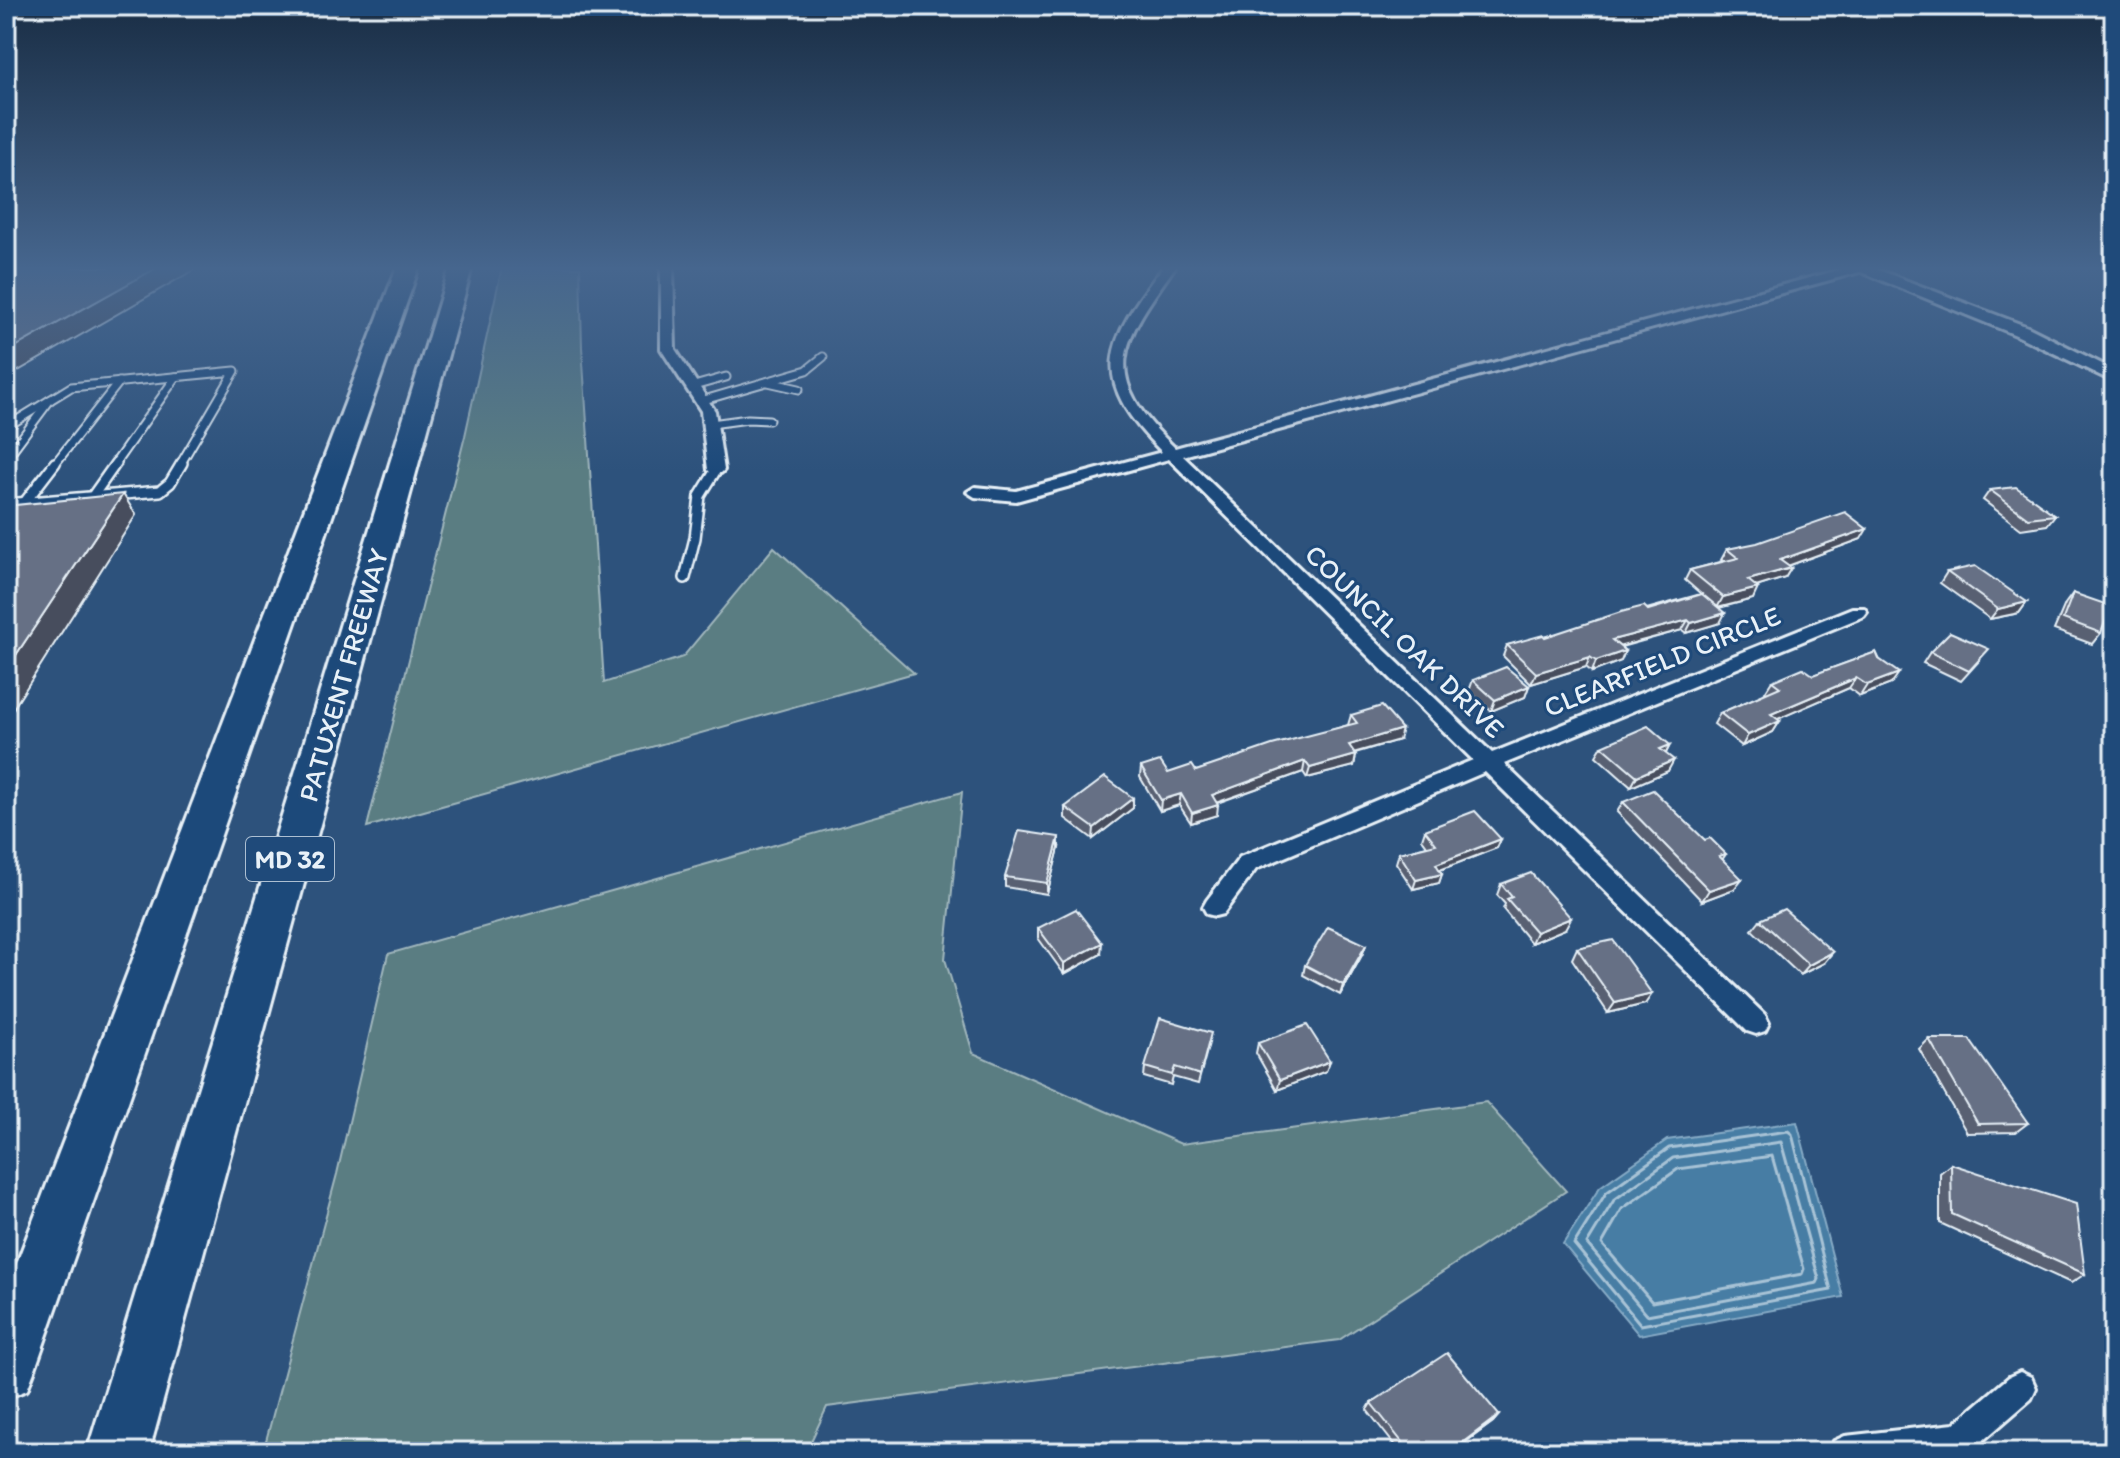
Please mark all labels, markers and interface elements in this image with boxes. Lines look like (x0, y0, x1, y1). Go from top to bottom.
street label: COUNCIL OAK DRIVE (1298, 537, 1512, 745)
street label: PATUXENT FREEWAY (291, 544, 395, 805)
street label: CLEARFIELD CIRCLE (1539, 598, 1785, 724)
road number: MD 32 (246, 837, 334, 881)

